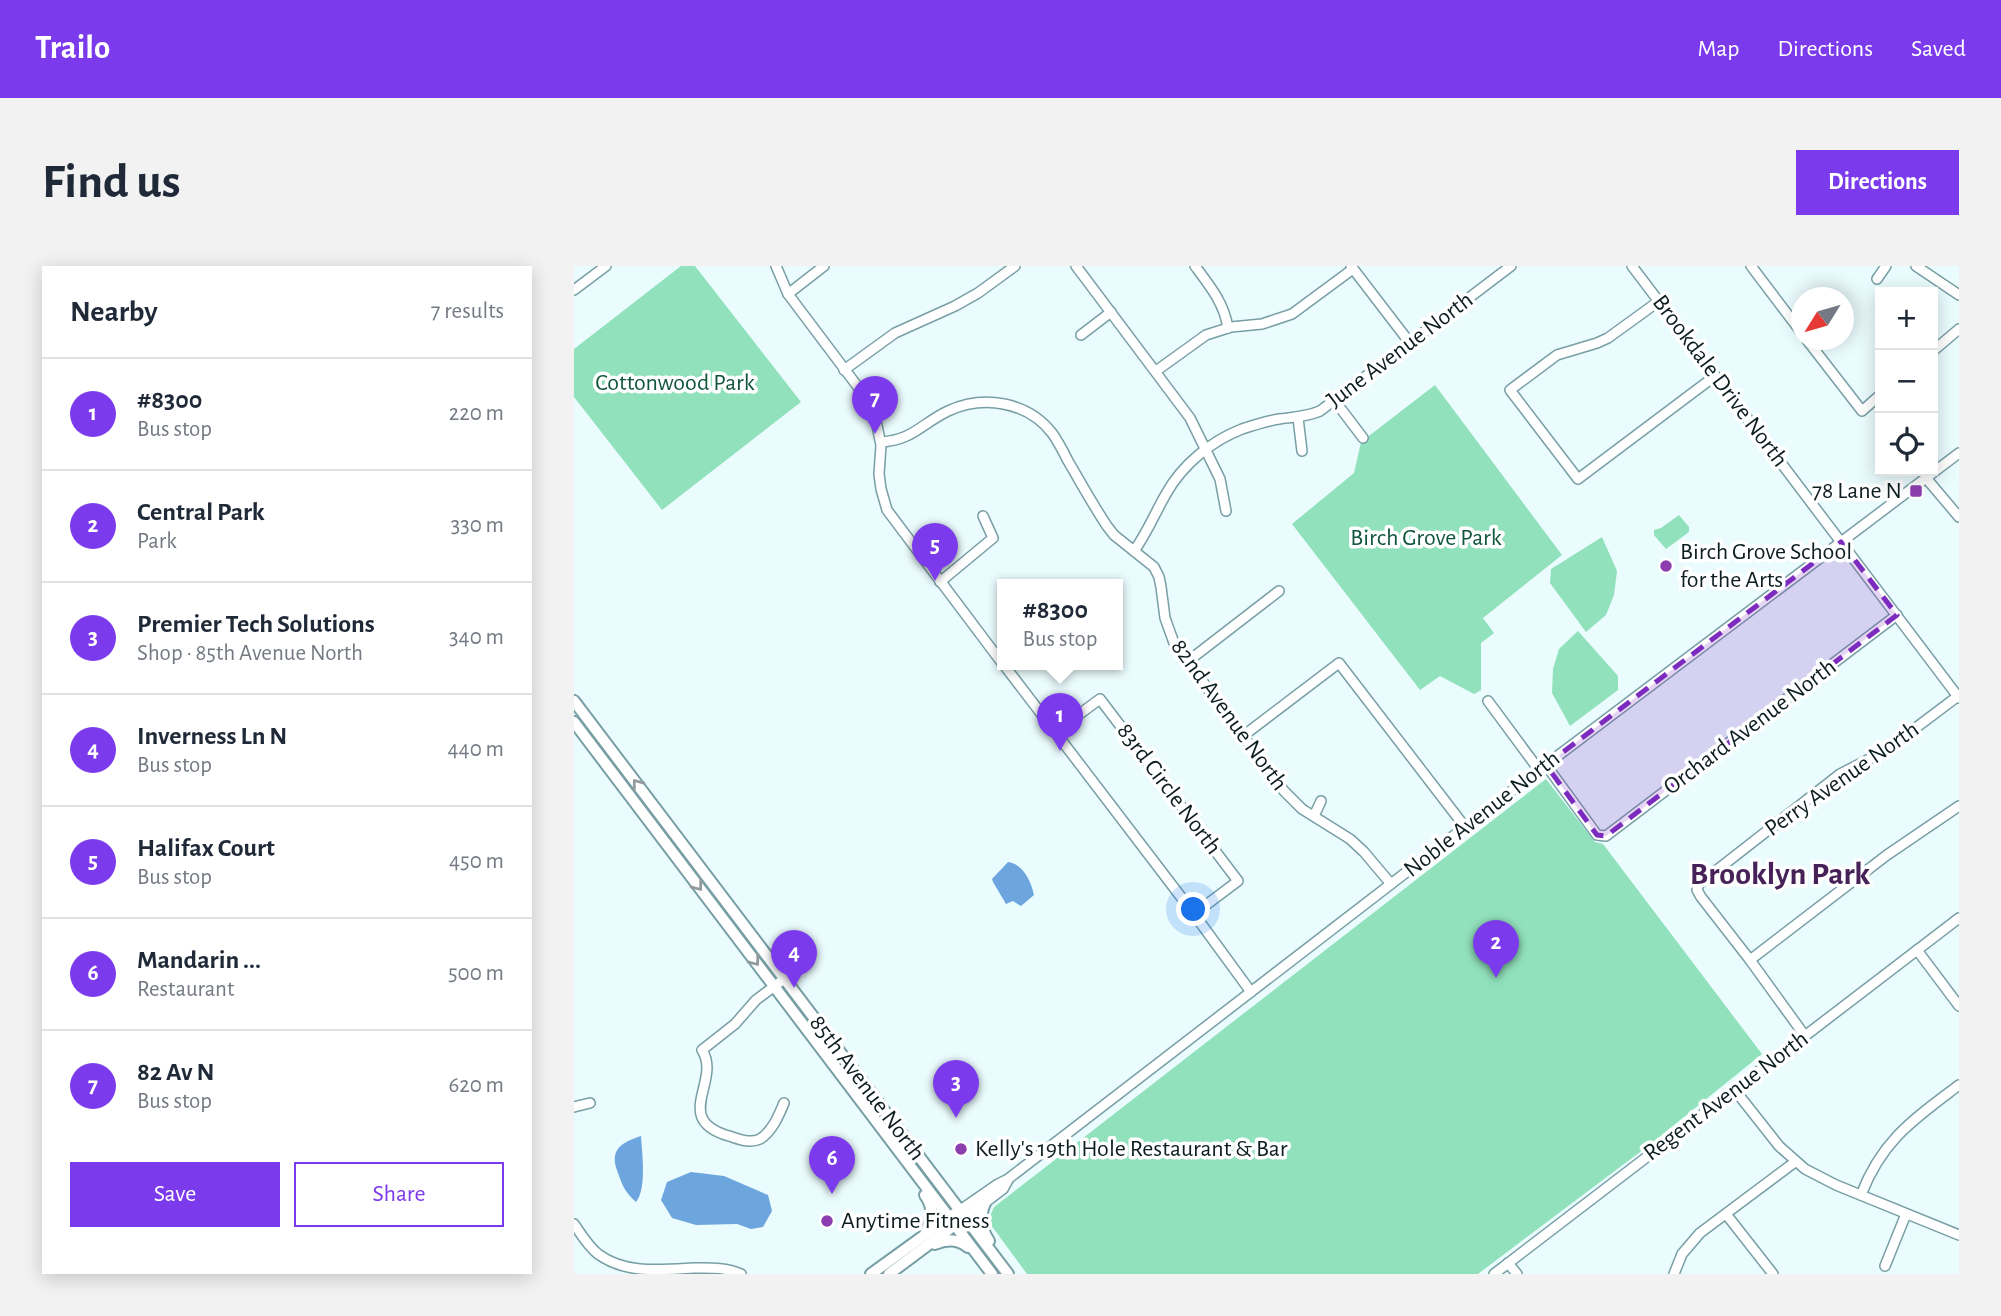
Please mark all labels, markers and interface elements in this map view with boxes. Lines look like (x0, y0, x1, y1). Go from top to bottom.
text: Trailo (35, 32, 110, 65)
text: Map (1697, 37, 1739, 61)
text: Directions (1777, 37, 1873, 61)
text: Saved (1911, 37, 1966, 61)
button: Directions (1796, 150, 1959, 215)
text: Find us (42, 158, 181, 207)
street label: June Avenue North (1323, 287, 1477, 413)
north arrow (1791, 287, 1854, 350)
map controls (1875, 287, 1938, 476)
button: + (1875, 287, 1938, 350)
street label: Brookdale Drive North (1648, 291, 1792, 471)
text: Nearby (70, 297, 158, 327)
text: 7 results (431, 300, 504, 323)
button: − (1875, 350, 1938, 413)
park label: Cottonwood Park (595, 371, 755, 395)
pin: 7 (852, 376, 898, 434)
text: #8300 (137, 387, 202, 413)
text: 1 (89, 402, 97, 425)
text: 220 m (449, 402, 504, 425)
button: locate (1875, 413, 1938, 476)
text: Bus stop (137, 418, 212, 441)
place label: 78 Lane N (1812, 479, 1902, 503)
marker: 78 Lane N (1908, 483, 1924, 499)
text: Central Park (137, 499, 265, 525)
text: 2 (88, 514, 98, 537)
text: 330 m (451, 514, 504, 537)
pin: 5 (912, 523, 958, 581)
park label: Birch Grove Park (1350, 526, 1502, 550)
text: Park (137, 530, 177, 553)
place label: Birch Grove School for the Arts (1680, 540, 1852, 592)
marker: Birch Grove School for the Arts (1658, 558, 1674, 574)
popup (997, 579, 1123, 670)
text: #8300 (1023, 597, 1088, 623)
text: Premier Tech Solutions (137, 611, 375, 637)
text: 3 (88, 626, 98, 649)
text: 340 m (449, 626, 504, 649)
text: Bus stop (1023, 628, 1097, 651)
street label: 82nd Avenue North (1166, 635, 1292, 795)
text: Shop · 85th Avenue North (137, 642, 363, 665)
street label: Orchard Avenue North (1659, 655, 1841, 799)
pin: 1 (1037, 693, 1083, 751)
street label: Perry Avenue North (1761, 717, 1923, 841)
street label: 83rd Circle North (1112, 719, 1226, 859)
text: Inverness Ln N (137, 723, 287, 749)
text: 4 (87, 738, 99, 761)
text: 440 m (448, 738, 504, 761)
street label: Noble Avenue North (1400, 746, 1564, 882)
text: Bus stop (137, 754, 212, 777)
one-way arrow (632, 779, 645, 792)
text: Halifax Court (137, 835, 275, 861)
text: 5 (88, 850, 98, 873)
text: 450 m (449, 850, 504, 873)
district label: Brooklyn Park (1690, 858, 1870, 890)
text: Bus stop (137, 866, 212, 889)
one-way arrow (690, 878, 702, 891)
your location (1176, 892, 1210, 926)
pin: 2 (1473, 920, 1519, 978)
pin: 4 (771, 930, 817, 988)
text: Mandarin ... (137, 947, 261, 973)
one-way arrow (746, 953, 759, 966)
text: 6 (87, 962, 99, 985)
text: 500 m (448, 962, 504, 985)
text: Restaurant (137, 978, 234, 1001)
street label: 85th Avenue North (805, 1011, 929, 1165)
street label: Regent Avenue North (1639, 1026, 1813, 1166)
text: 82 Av N (137, 1059, 215, 1085)
pin: 3 (933, 1060, 979, 1118)
text: 7 (88, 1074, 98, 1097)
text: 620 m (448, 1074, 504, 1097)
text: Bus stop (137, 1090, 212, 1113)
pin: 6 (809, 1136, 855, 1194)
place label: Kelly's 19th Hole Restaurant & Bar (975, 1137, 1288, 1161)
marker: Kelly's 19th Hole Restaurant & Bar (953, 1141, 969, 1157)
button: Save (70, 1162, 280, 1227)
button: Share (294, 1162, 504, 1227)
place label: Anytime Fitness (841, 1209, 990, 1233)
marker: Anytime Fitness (819, 1213, 835, 1229)

